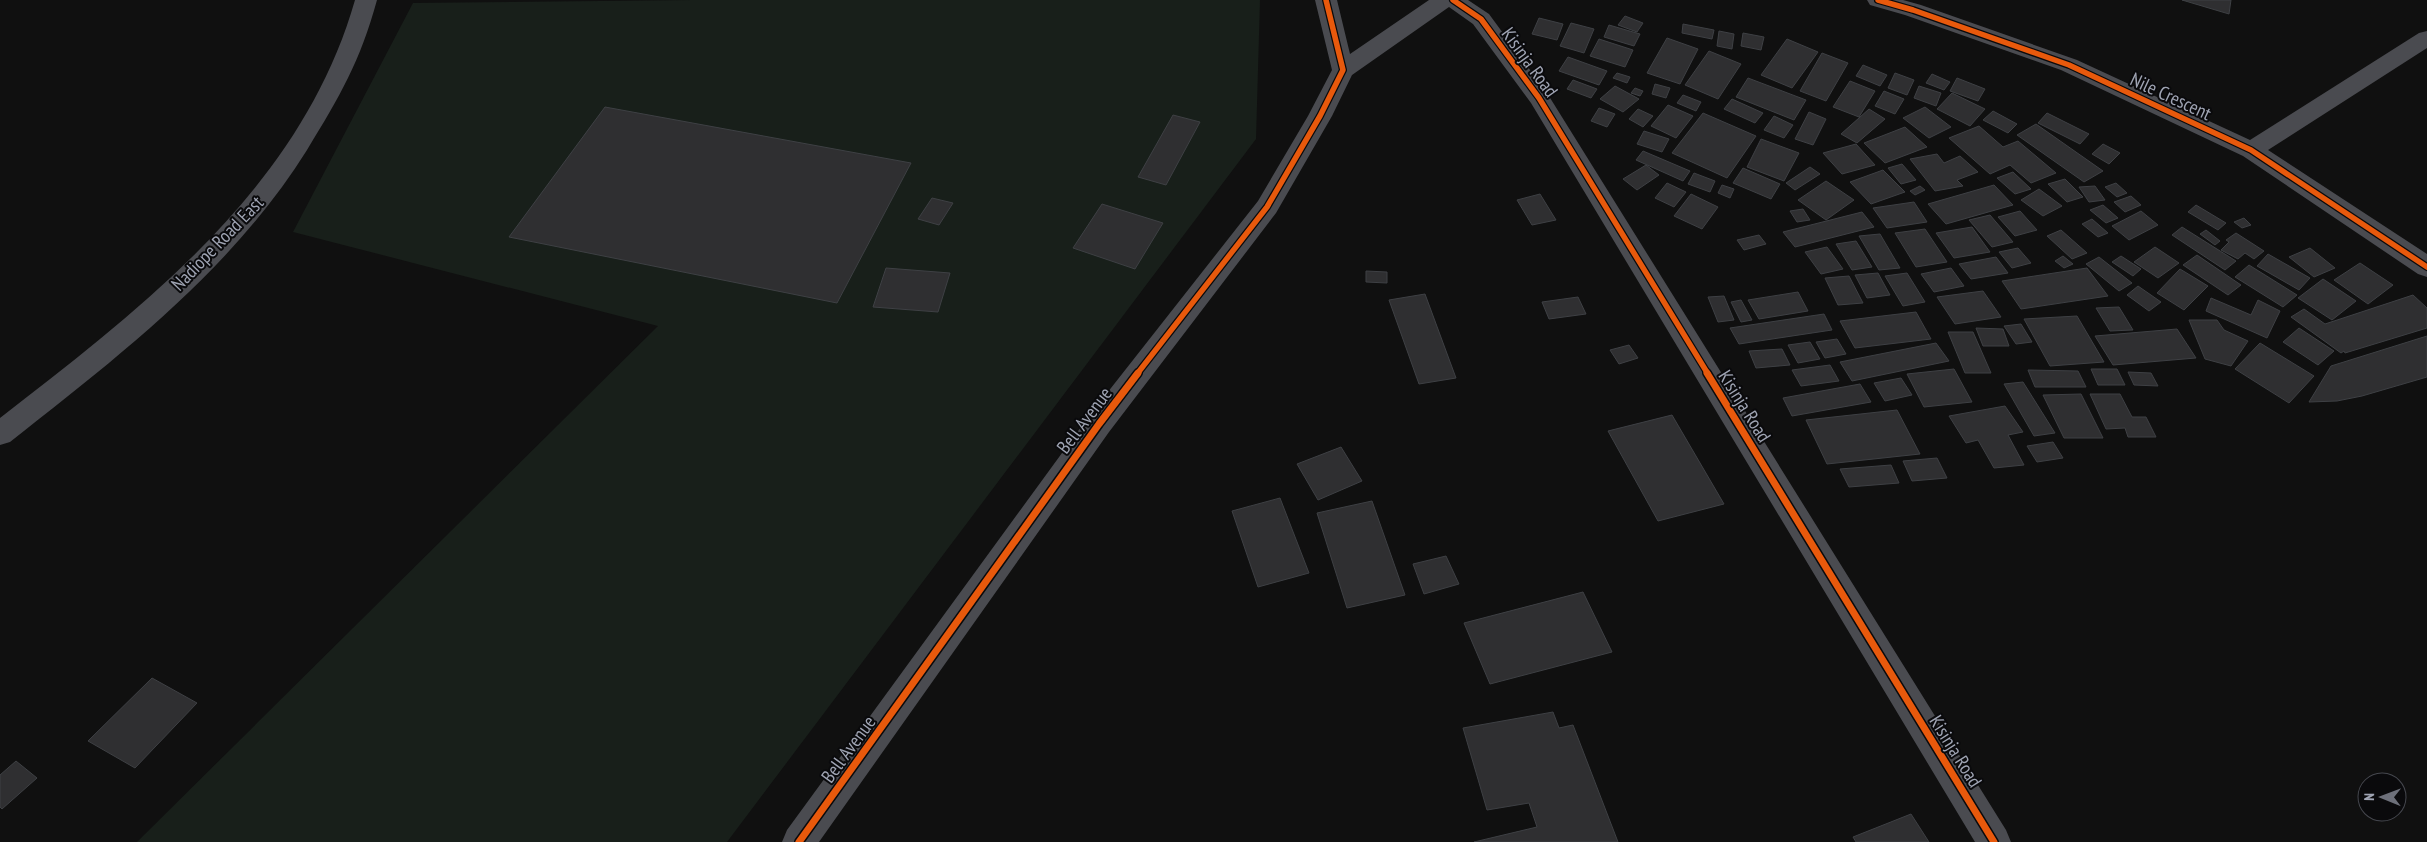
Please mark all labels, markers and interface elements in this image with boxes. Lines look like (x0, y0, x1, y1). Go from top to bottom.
street label: Kisinja Road (1497, 22, 1563, 102)
street label: Nile Crescent (2127, 67, 2216, 125)
street label: Nadiope Road East (166, 190, 269, 295)
street label: Kisinja Road (1713, 366, 1777, 446)
street label: Bell Avenue (1051, 382, 1117, 458)
street label: Bell Avenue (816, 711, 880, 787)
street label: Kisinja Road (1924, 711, 1988, 791)
north arrow (2357, 772, 2407, 822)
text: N (2360, 793, 2378, 801)

